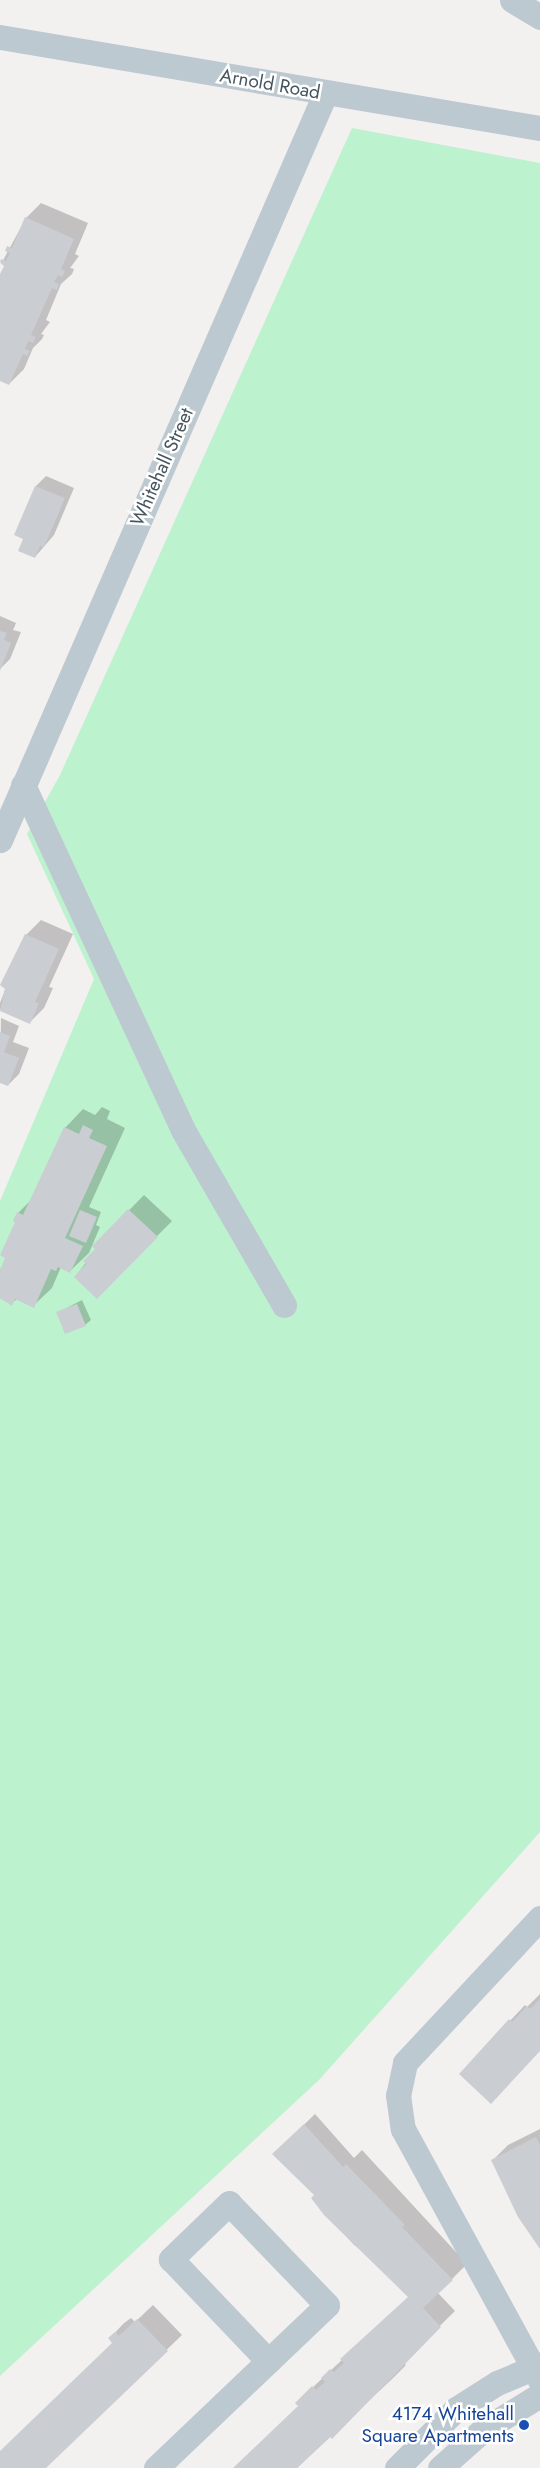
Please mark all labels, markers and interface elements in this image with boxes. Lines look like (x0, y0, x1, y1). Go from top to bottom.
street label: Arnold Road (218, 64, 322, 104)
street label: Whitehall Street (126, 404, 198, 530)
place label: 4174 Whitehall Square Apartments (362, 2403, 514, 2447)
marker: 4174 Whitehall Square Apartments (518, 2419, 530, 2431)

